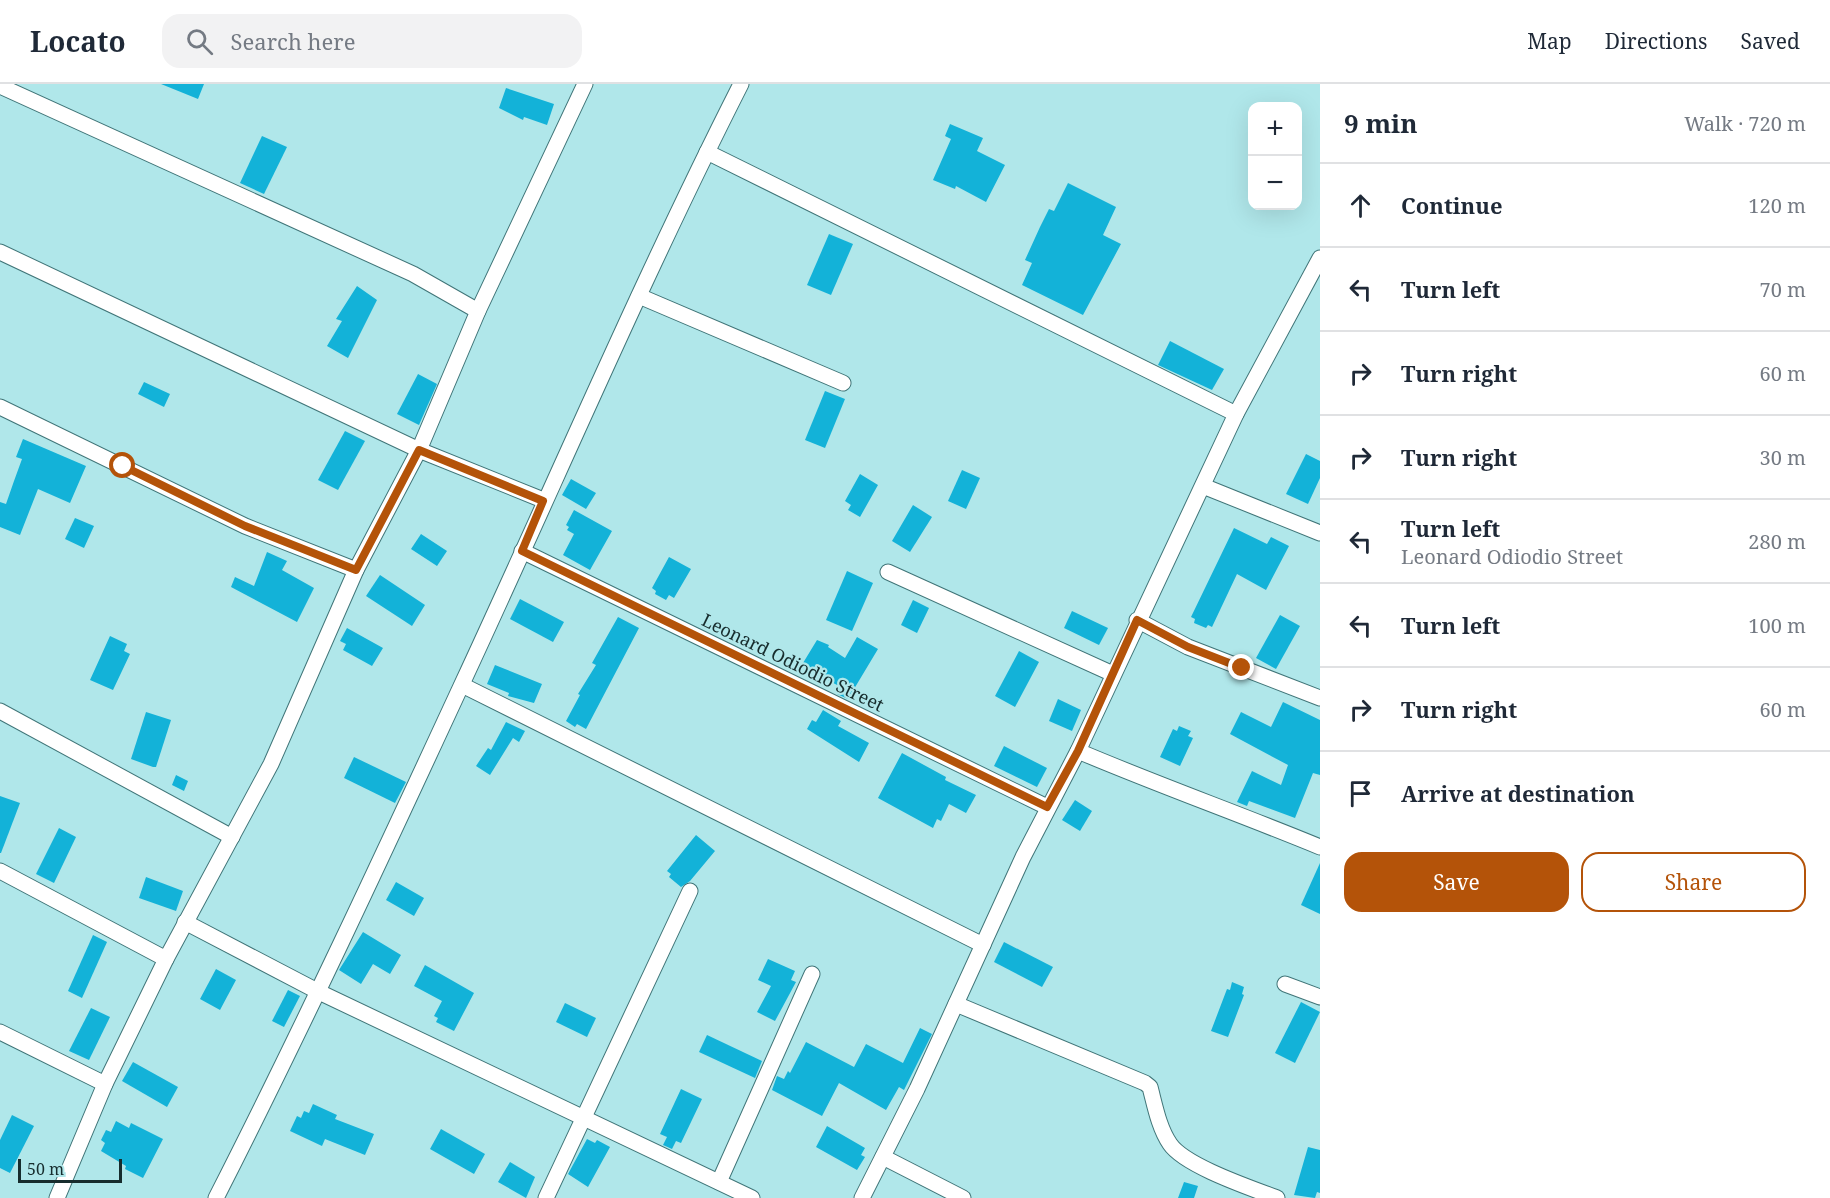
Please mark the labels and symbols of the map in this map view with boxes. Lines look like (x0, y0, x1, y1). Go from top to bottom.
route start (109, 452, 135, 478)
street label: Leonard Odiodio Street (698, 607, 888, 717)
route end (1228, 654, 1254, 680)
scale bar (18, 1156, 122, 1184)

